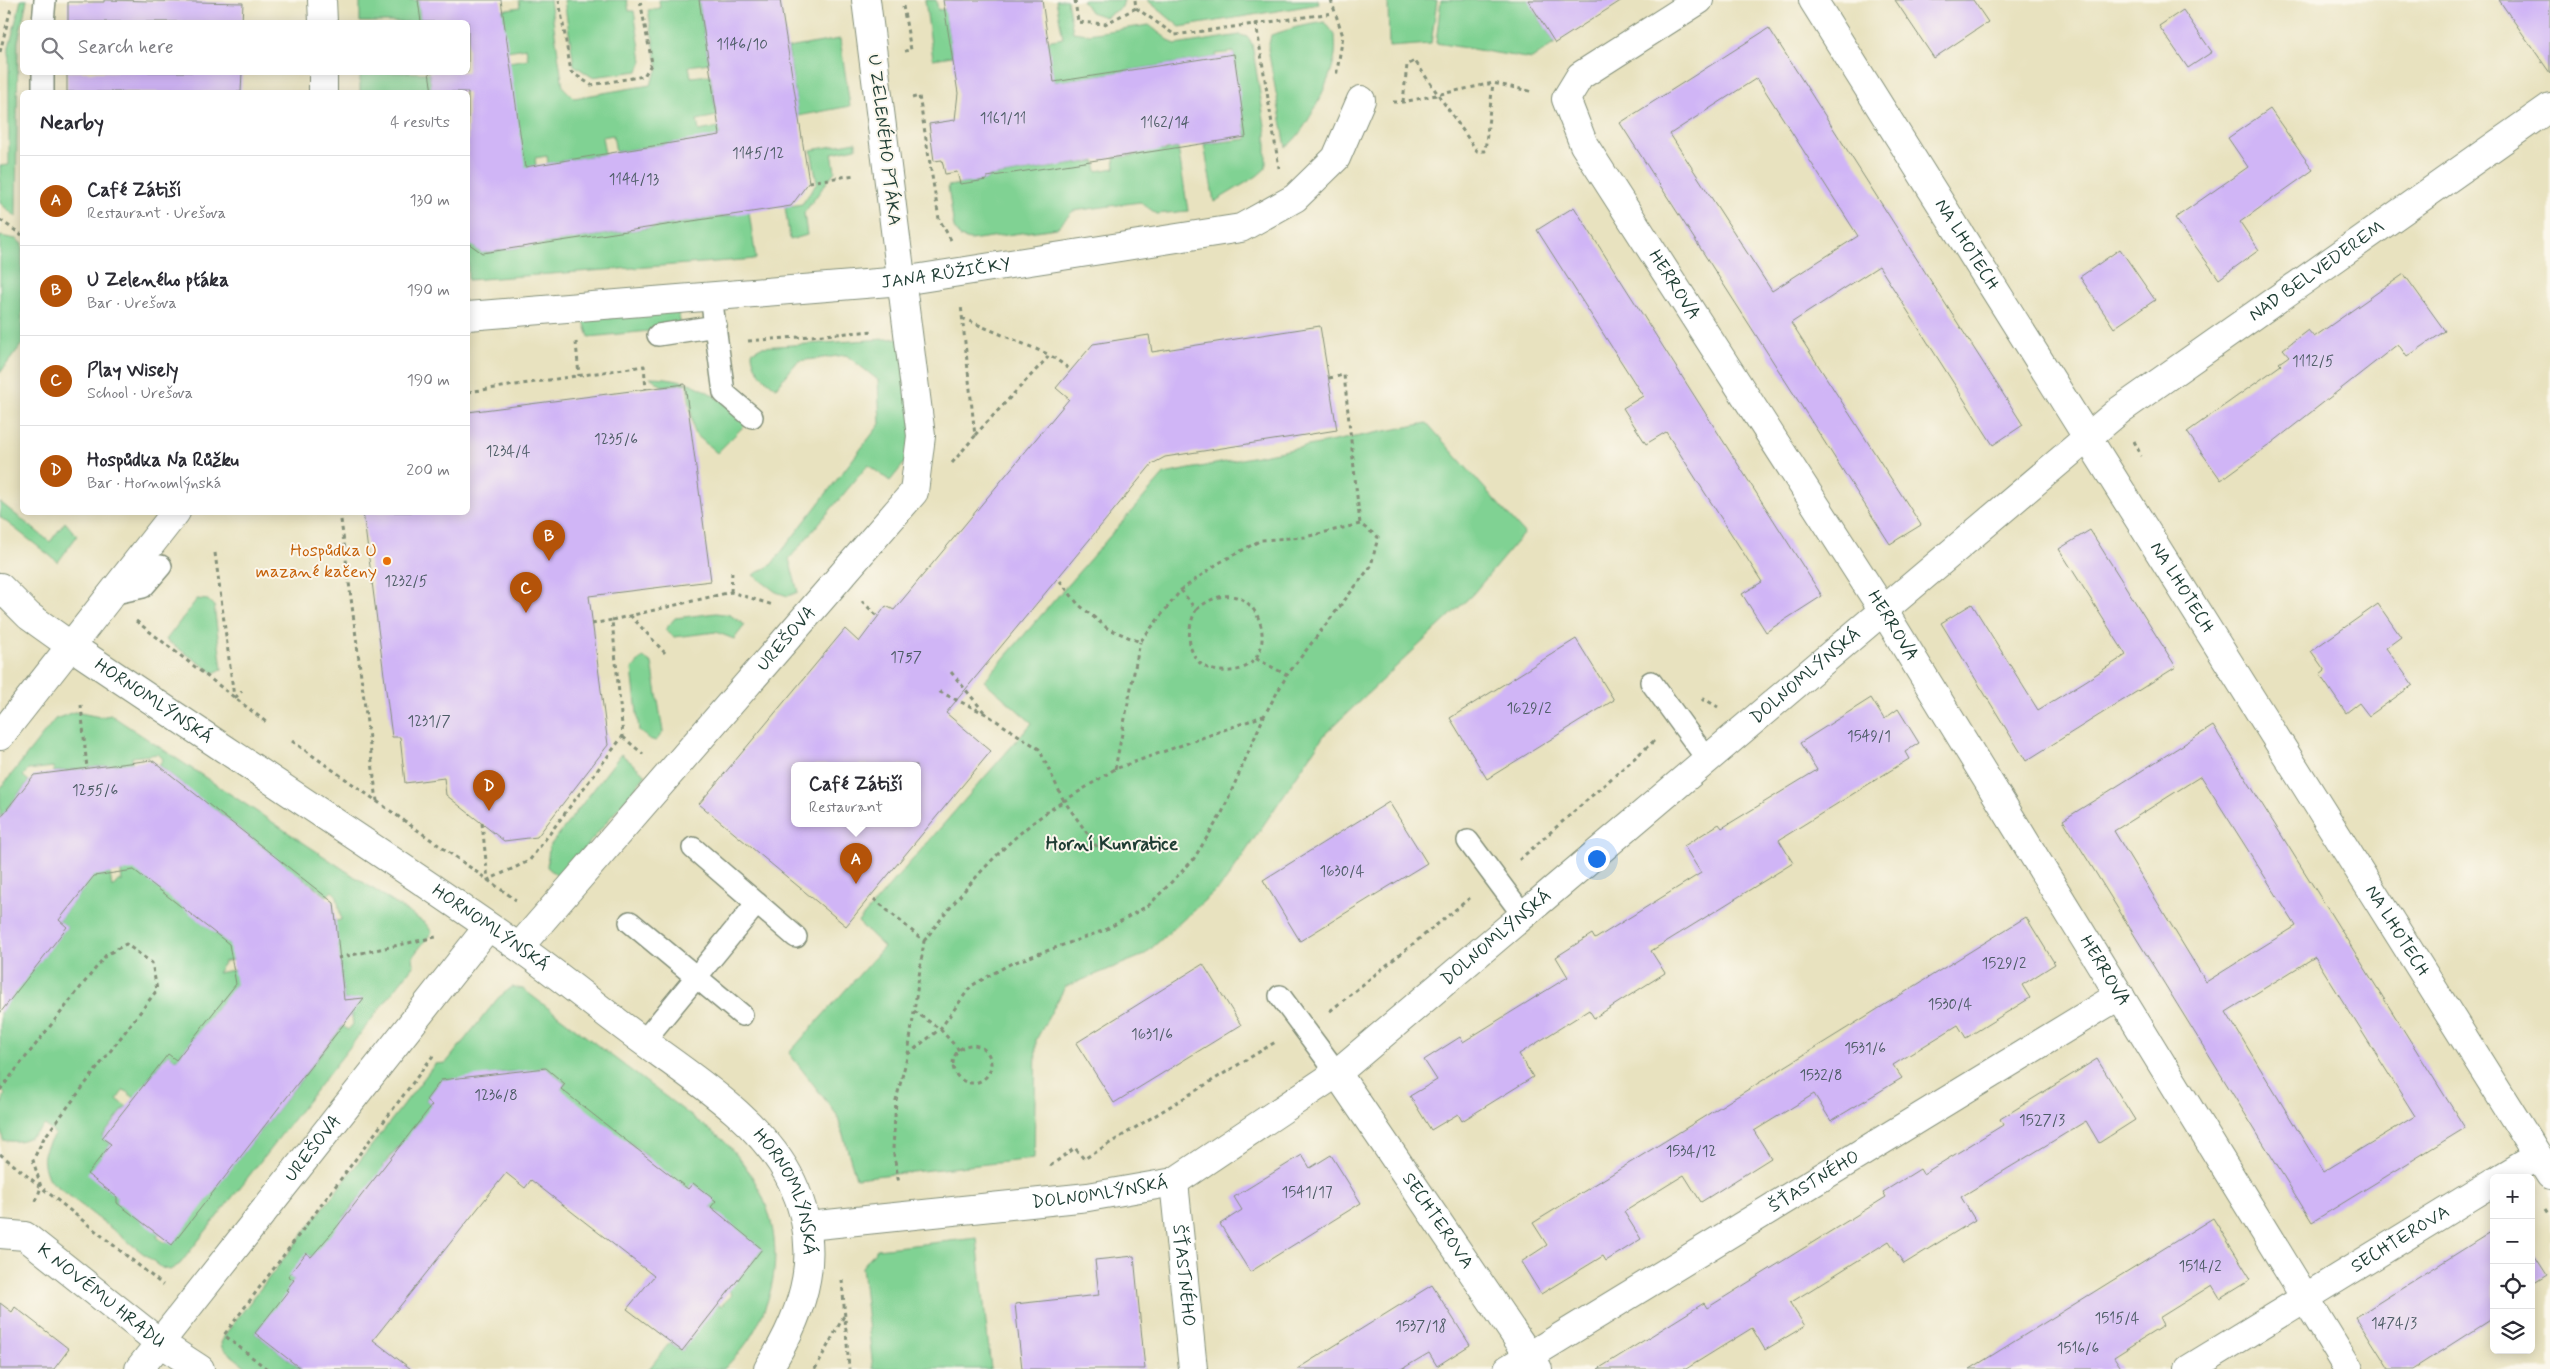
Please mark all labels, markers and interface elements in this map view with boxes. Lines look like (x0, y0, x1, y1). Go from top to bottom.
search box (20, 20, 470, 75)
icon: search (38, 34, 66, 62)
text: Search here (78, 35, 174, 60)
house number: 1146/10 (716, 35, 768, 55)
street label: U ZELENÉHO PTÁKA (862, 53, 906, 227)
text: Nearby (40, 109, 104, 137)
house number: 1161/11 (980, 109, 1026, 129)
text: 4 results (390, 112, 450, 133)
house number: 1162/14 (1140, 113, 1190, 133)
house number: 1145/12 (732, 144, 784, 164)
house number: 1144/13 (609, 170, 659, 190)
text: Café Zátiší (87, 178, 182, 203)
text: A (51, 190, 61, 211)
text: 130 m (409, 190, 450, 211)
street label: NA LHOTECH (1929, 194, 2004, 295)
text: Restaurant · Urešova (87, 203, 226, 224)
street label: NAD BELVEDEREM (2244, 215, 2390, 327)
street label: HERROVA (1643, 245, 1706, 325)
street label: JANA RŮŽIČKY (880, 252, 1012, 295)
text: U Zeleného ptáka (87, 268, 229, 293)
text: B (51, 280, 61, 301)
text: 190 m (407, 280, 450, 301)
text: Bar · Urešova (87, 293, 177, 314)
house number: 1112/5 (2292, 352, 2334, 372)
text: Play Wisely (87, 358, 179, 383)
text: C (50, 370, 62, 391)
text: 190 m (407, 370, 450, 391)
text: School · Urešova (87, 383, 193, 404)
house number: 1235/6 (594, 430, 638, 450)
house number: 1234/4 (486, 442, 531, 462)
text: Hospůdka Na Růžku (87, 448, 239, 473)
text: D (50, 460, 62, 481)
text: 200 m (406, 460, 450, 481)
text: Bar · Hornomlýnská (87, 473, 221, 494)
pin: B (533, 520, 565, 561)
street label: NA LHOTECH (2144, 538, 2220, 638)
place label: Hospůdka U mazané kačeny (256, 539, 377, 584)
marker: Hospůdka U mazané kačeny (381, 555, 393, 567)
house number: 1232/5 (384, 572, 428, 592)
pin: C (510, 572, 542, 613)
street label: HERROVA (1862, 586, 1924, 666)
street label: UREŠOVA (751, 601, 822, 677)
street label: DOLNOMLÝNSKÁ (1745, 623, 1866, 730)
house number: 1757 (890, 648, 922, 668)
street label: HORNOMLÝNSKÁ (90, 653, 217, 750)
house number: 1629/2 (1506, 699, 1552, 719)
house number: 1231/7 (407, 712, 451, 732)
house number: 1549/1 (1847, 727, 1891, 747)
popup (791, 762, 921, 827)
pin: D (473, 770, 505, 811)
text: Café Zátiší (809, 772, 903, 797)
house number: 1255/6 (72, 781, 118, 801)
text: Restaurant (809, 797, 883, 818)
district label: Horní Kunratice (1046, 832, 1179, 857)
pin: A (840, 843, 872, 884)
your location (1584, 846, 1610, 872)
house number: 1630/4 (1320, 862, 1365, 882)
street label: HORNOMLÝNSKÁ (427, 879, 554, 977)
street label: NA LHOTECH (2359, 881, 2435, 982)
street label: DOLNOMLÝNSKÁ (1436, 884, 1557, 991)
street label: HERROVA (2074, 931, 2136, 1011)
house number: 1529/2 (1982, 954, 2026, 974)
house number: 1530/4 (1928, 995, 1973, 1015)
house number: 1631/6 (1131, 1025, 1173, 1045)
house number: 1531/6 (1844, 1039, 1886, 1059)
house number: 1532/8 (1799, 1066, 1843, 1086)
house number: 1236/8 (474, 1086, 518, 1106)
street label: UREŠOVA (279, 1110, 347, 1187)
house number: 1527/3 (2019, 1111, 2065, 1131)
street label: HORNOMLÝNSKÁ (747, 1124, 821, 1255)
house number: 1534/12 (1666, 1142, 1716, 1162)
street label: ŠŤASTNÉHO (1764, 1145, 1864, 1219)
street label: SECHTEROVA (1396, 1168, 1479, 1274)
street label: DOLNOMLÝNSKÁ (1031, 1171, 1170, 1215)
map controls (2490, 1174, 2535, 1354)
button: + (2490, 1174, 2535, 1219)
house number: 1541/17 (1281, 1183, 1333, 1203)
street label: SECHTEROVA (2347, 1200, 2454, 1279)
button: − (2490, 1219, 2535, 1264)
street label: ŠŤASTNÉHO (1166, 1223, 1201, 1328)
street label: K NOVÉMU HRADU (32, 1238, 170, 1354)
house number: 1514/2 (2178, 1257, 2222, 1277)
button: locate (2490, 1264, 2535, 1309)
house number: 1515/4 (2095, 1309, 2140, 1329)
button: layers (2490, 1309, 2535, 1354)
house number: 1474/3 (2371, 1314, 2417, 1334)
house number: 1537/18 (1395, 1317, 1447, 1337)
house number: 1516/6 (2057, 1339, 2100, 1359)

